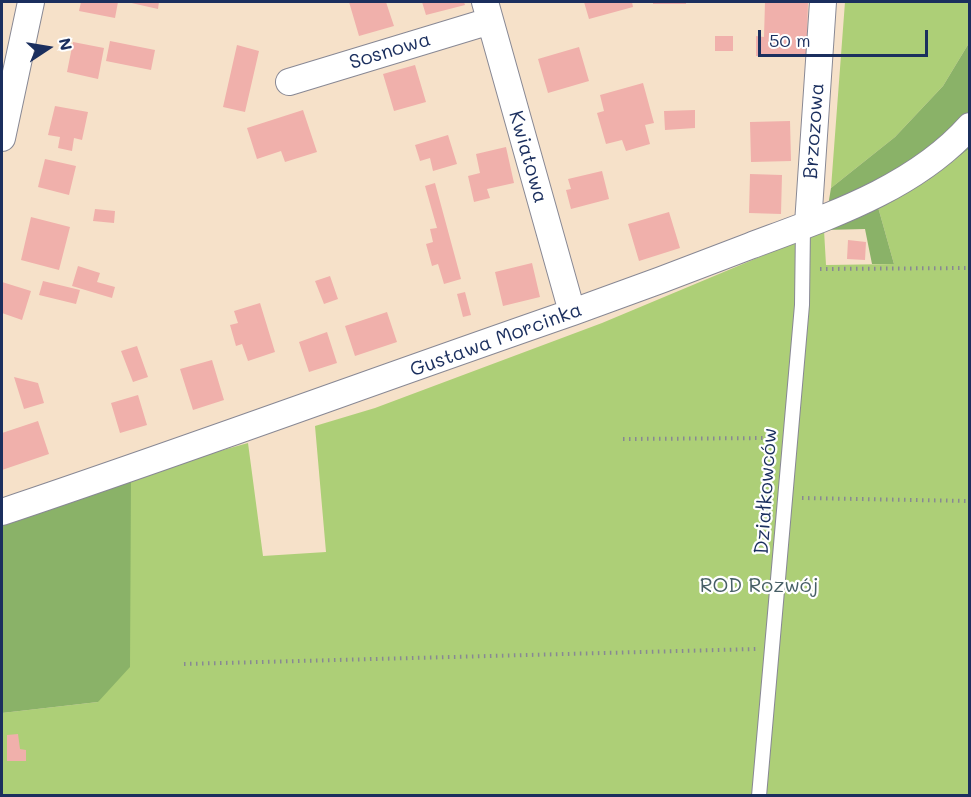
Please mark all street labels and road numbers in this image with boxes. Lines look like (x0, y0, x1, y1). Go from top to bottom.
street label: Sosnowa (346, 27, 434, 75)
street label: Brzozowa (799, 82, 829, 180)
street label: Kwiatowa (503, 108, 553, 206)
street label: Gustawa Morcinka (407, 298, 585, 382)
street label: Działkowców (750, 427, 782, 555)

